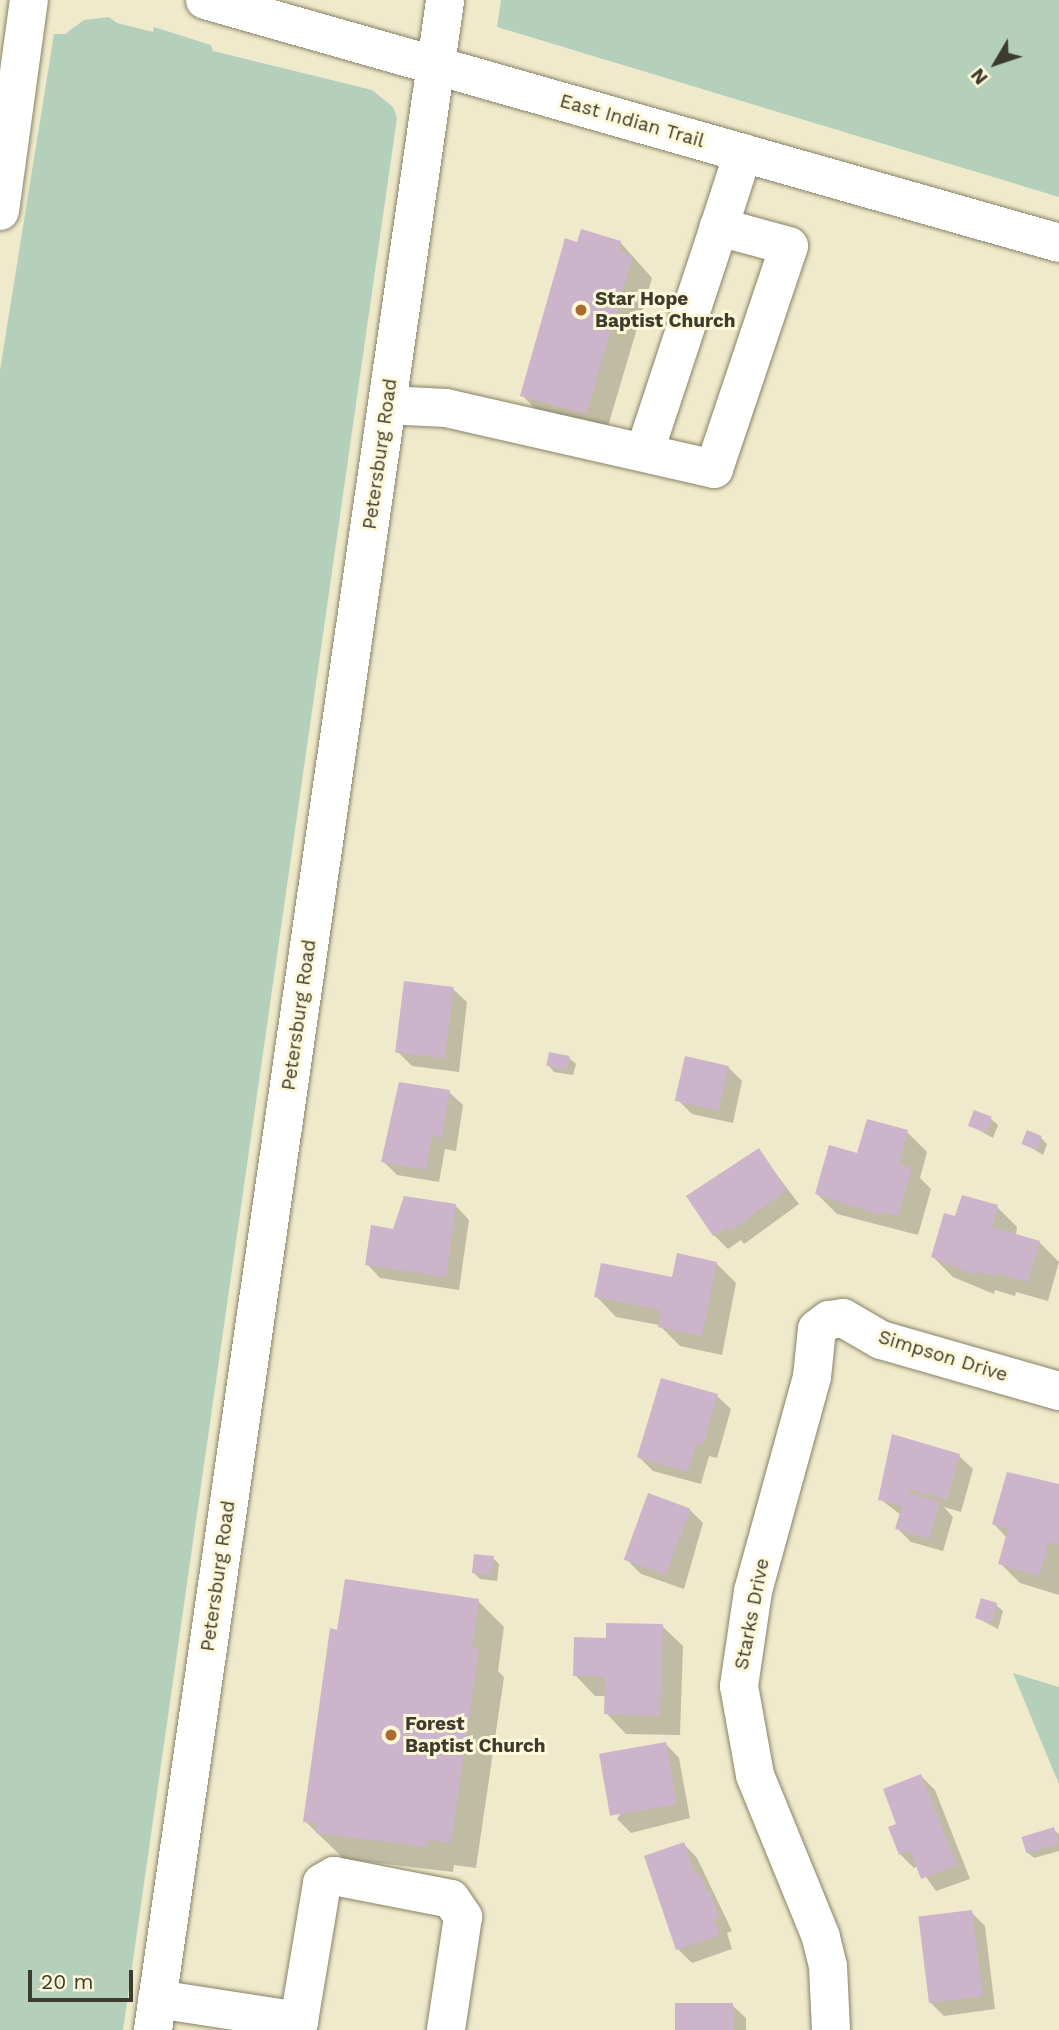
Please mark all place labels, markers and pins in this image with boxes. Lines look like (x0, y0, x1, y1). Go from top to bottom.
place label: Star Hope Baptist Church (595, 288, 736, 332)
marker: Star Hope Baptist Church (573, 302, 589, 318)
place label: Forest Baptist Church (405, 1713, 546, 1757)
marker: Forest Baptist Church (383, 1727, 399, 1743)

